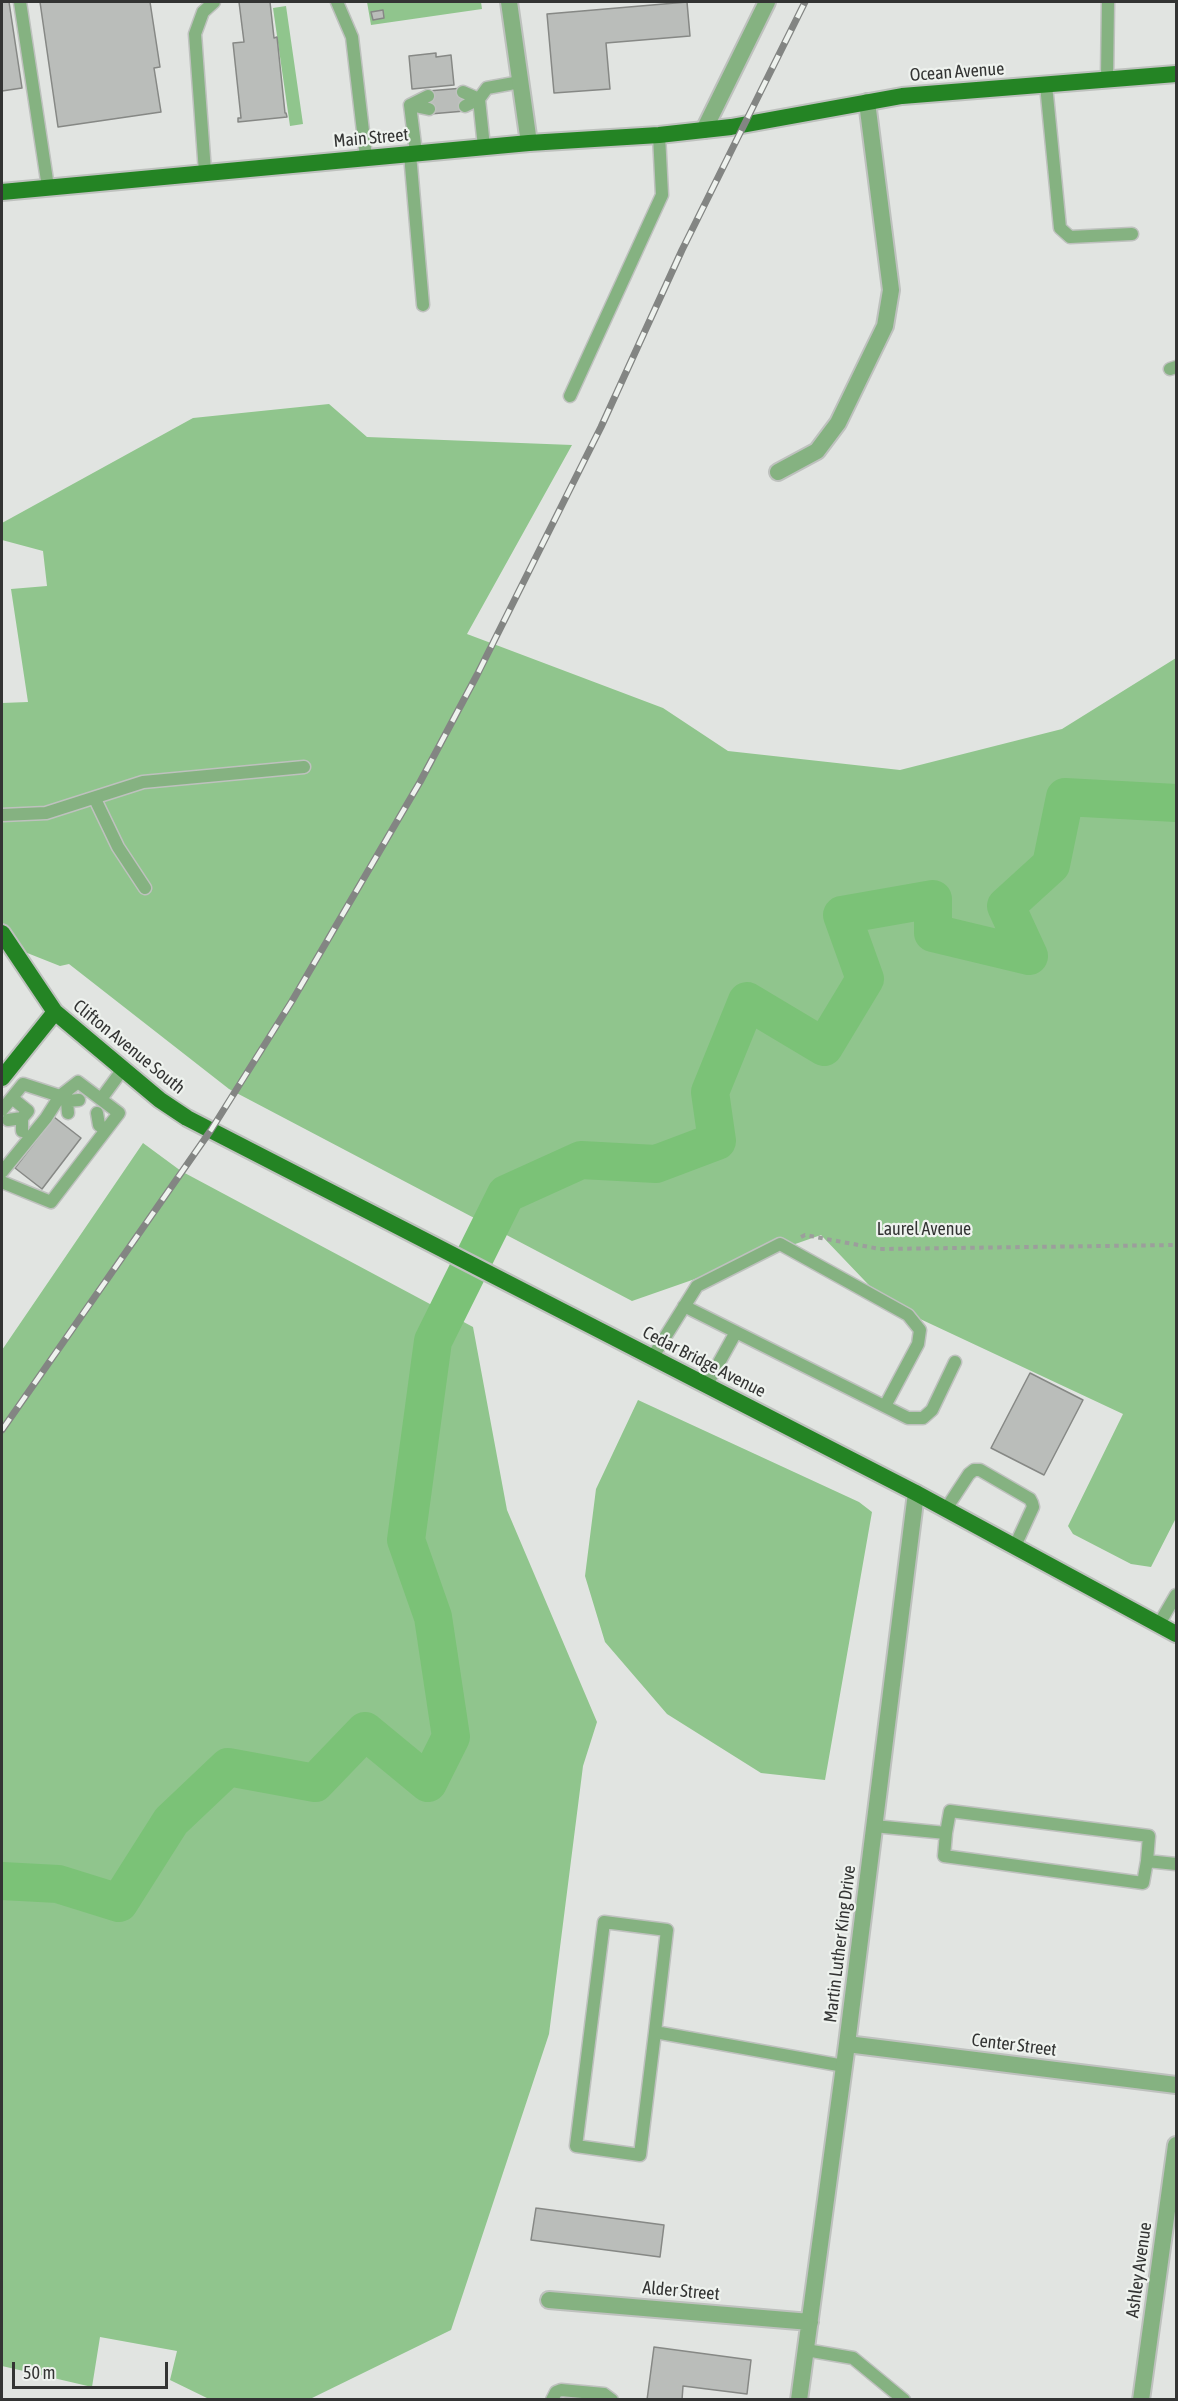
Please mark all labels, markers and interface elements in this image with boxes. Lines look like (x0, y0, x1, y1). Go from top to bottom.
street label: Ocean Avenue (909, 58, 1005, 86)
street label: Main Street (333, 124, 409, 152)
street label: Clifton Avenue South (69, 995, 189, 1099)
street label: Laurel Avenue (877, 1218, 971, 1240)
street label: Cedar Bridge Avenue (639, 1322, 769, 1402)
street label: Martin Luther King Drive (820, 1864, 860, 2024)
street label: Center Street (970, 2029, 1058, 2061)
street label: Ashley Avenue (1122, 2221, 1156, 2319)
street label: Alder Street (642, 2277, 720, 2305)
scale bar (15, 2350, 171, 2388)
text: 50 m (23, 2362, 55, 2383)

